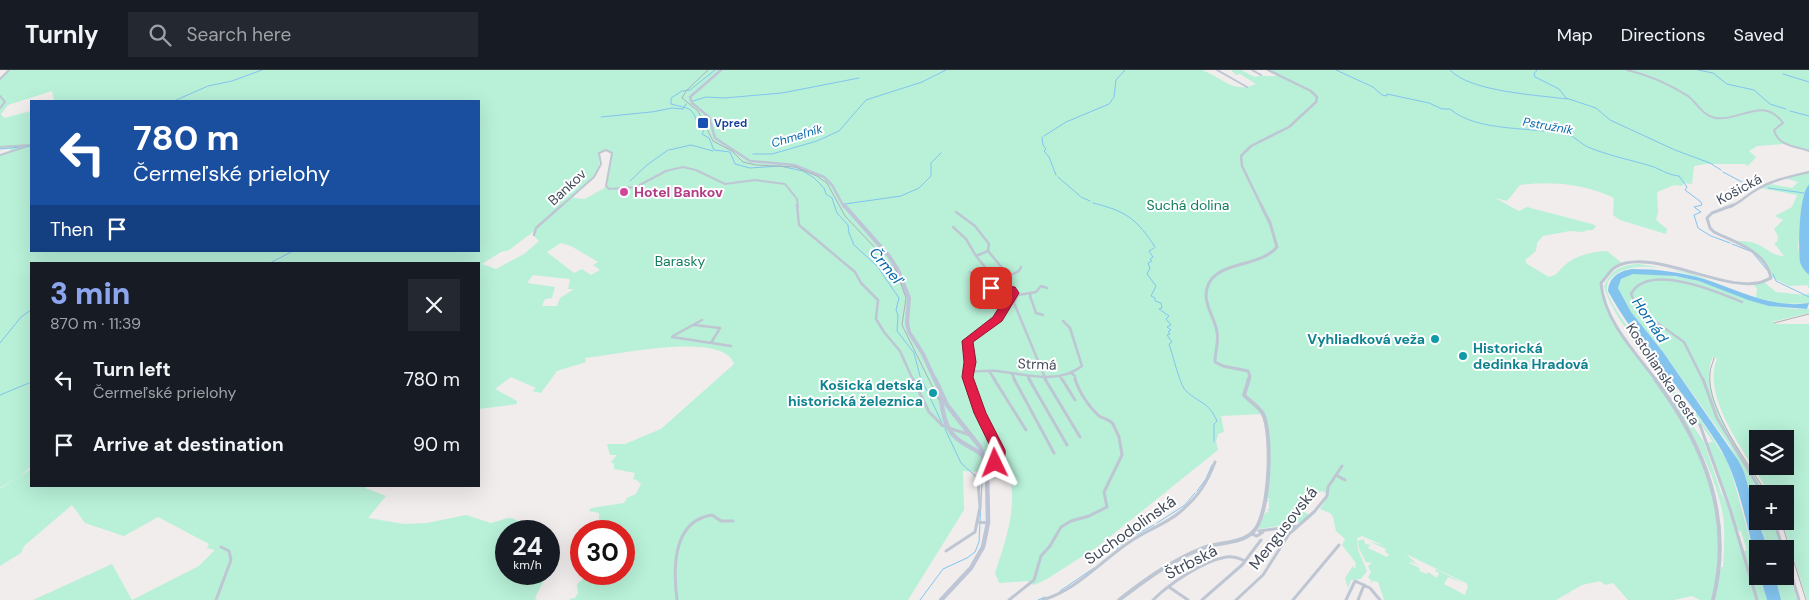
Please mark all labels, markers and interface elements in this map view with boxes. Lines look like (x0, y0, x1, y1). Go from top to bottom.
search box (128, 12, 478, 57)
text: Turnly (25, 19, 98, 50)
icon: search (146, 21, 174, 49)
text: Search here (186, 22, 291, 47)
text: Map (1557, 23, 1593, 47)
text: Directions (1621, 23, 1706, 47)
text: Saved (1734, 23, 1784, 47)
water label: Pstružník (1522, 114, 1575, 138)
text: 780 m (133, 115, 240, 161)
marker: Vpred (696, 116, 710, 130)
place label: Vpred (714, 116, 747, 130)
icon: left (50, 120, 115, 185)
water label: Chmeľník (769, 120, 825, 151)
text: Čermeľské prielohy (133, 159, 330, 188)
street label: Bankov (544, 164, 590, 209)
street label: Košická (1713, 170, 1765, 208)
place label: Hotel Bankov (634, 183, 723, 201)
marker: Hotel Bankov (618, 186, 630, 198)
park label: Suchá dolina (1147, 196, 1229, 214)
icon: arrive (103, 215, 131, 243)
text: Then (50, 217, 93, 242)
water label: Črmeľ (865, 243, 908, 290)
park label: Barasky (655, 252, 706, 270)
pin (970, 267, 1012, 309)
text: 3 min (50, 274, 130, 313)
icon: arrive (977, 274, 1005, 302)
button: close (408, 279, 460, 331)
water label: Hornád (1627, 293, 1673, 347)
text: 870 m · 11:39 (50, 313, 141, 334)
street label: Kostolianska cesta (1622, 319, 1704, 429)
place label: Vyhliadková veža (1307, 330, 1425, 348)
marker: Vyhliadková veža (1429, 333, 1441, 345)
place label: Historická dedinka Hradová (1473, 339, 1589, 373)
marker: Historická dedinka Hradová (1457, 350, 1469, 362)
street label: Strmá (1017, 354, 1057, 374)
text: Turn left (93, 357, 171, 382)
icon: left (50, 366, 78, 394)
text: 780 m (404, 367, 460, 392)
place label: Košická detská historická železnica (788, 376, 923, 410)
text: Čermeľské prielohy (93, 382, 236, 403)
marker: Košická detská historická železnica (927, 387, 939, 399)
map controls (1749, 430, 1794, 585)
button: layers (1749, 430, 1794, 475)
icon: arrive (50, 431, 78, 459)
text: Arrive at destination (93, 432, 284, 457)
text: 90 m (413, 432, 460, 457)
position arrow (968, 436, 1020, 488)
street label: Mengusovská (1244, 482, 1322, 574)
button: + (1749, 485, 1794, 530)
street label: Suchodolinská (1080, 491, 1180, 569)
speed limit sign: 30 (570, 520, 635, 585)
text: 24 (512, 530, 543, 563)
street label: Štrbská (1161, 540, 1221, 584)
button: − (1749, 540, 1794, 585)
text: km/h (513, 557, 542, 573)

